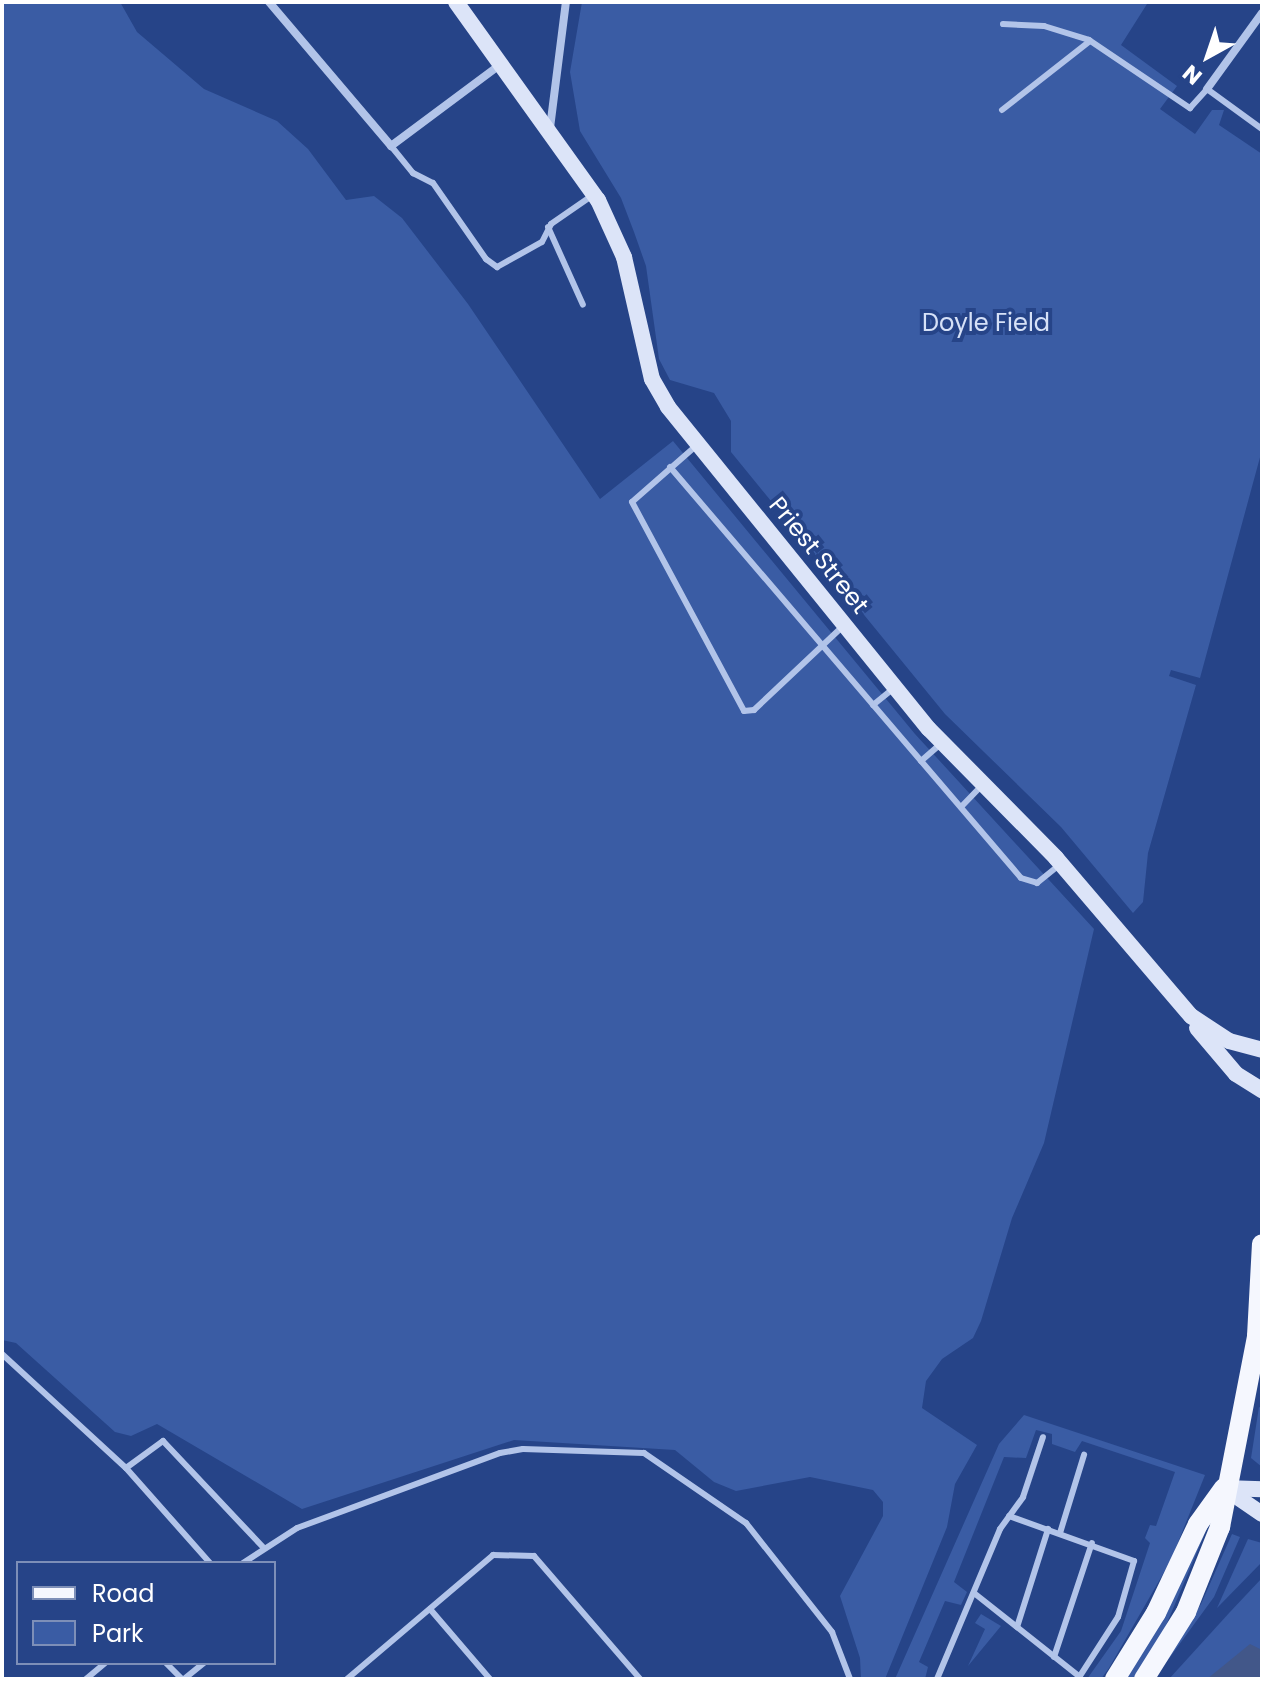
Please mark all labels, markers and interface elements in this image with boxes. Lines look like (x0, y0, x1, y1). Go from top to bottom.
north arrow (1168, 16, 1248, 96)
text: N (1176, 58, 1209, 92)
park label: Doyle Field (922, 309, 1050, 337)
street label: Priest Street (763, 491, 875, 619)
legend (16, 1561, 276, 1665)
text: Road (92, 1577, 154, 1610)
text: Park (92, 1617, 143, 1650)

